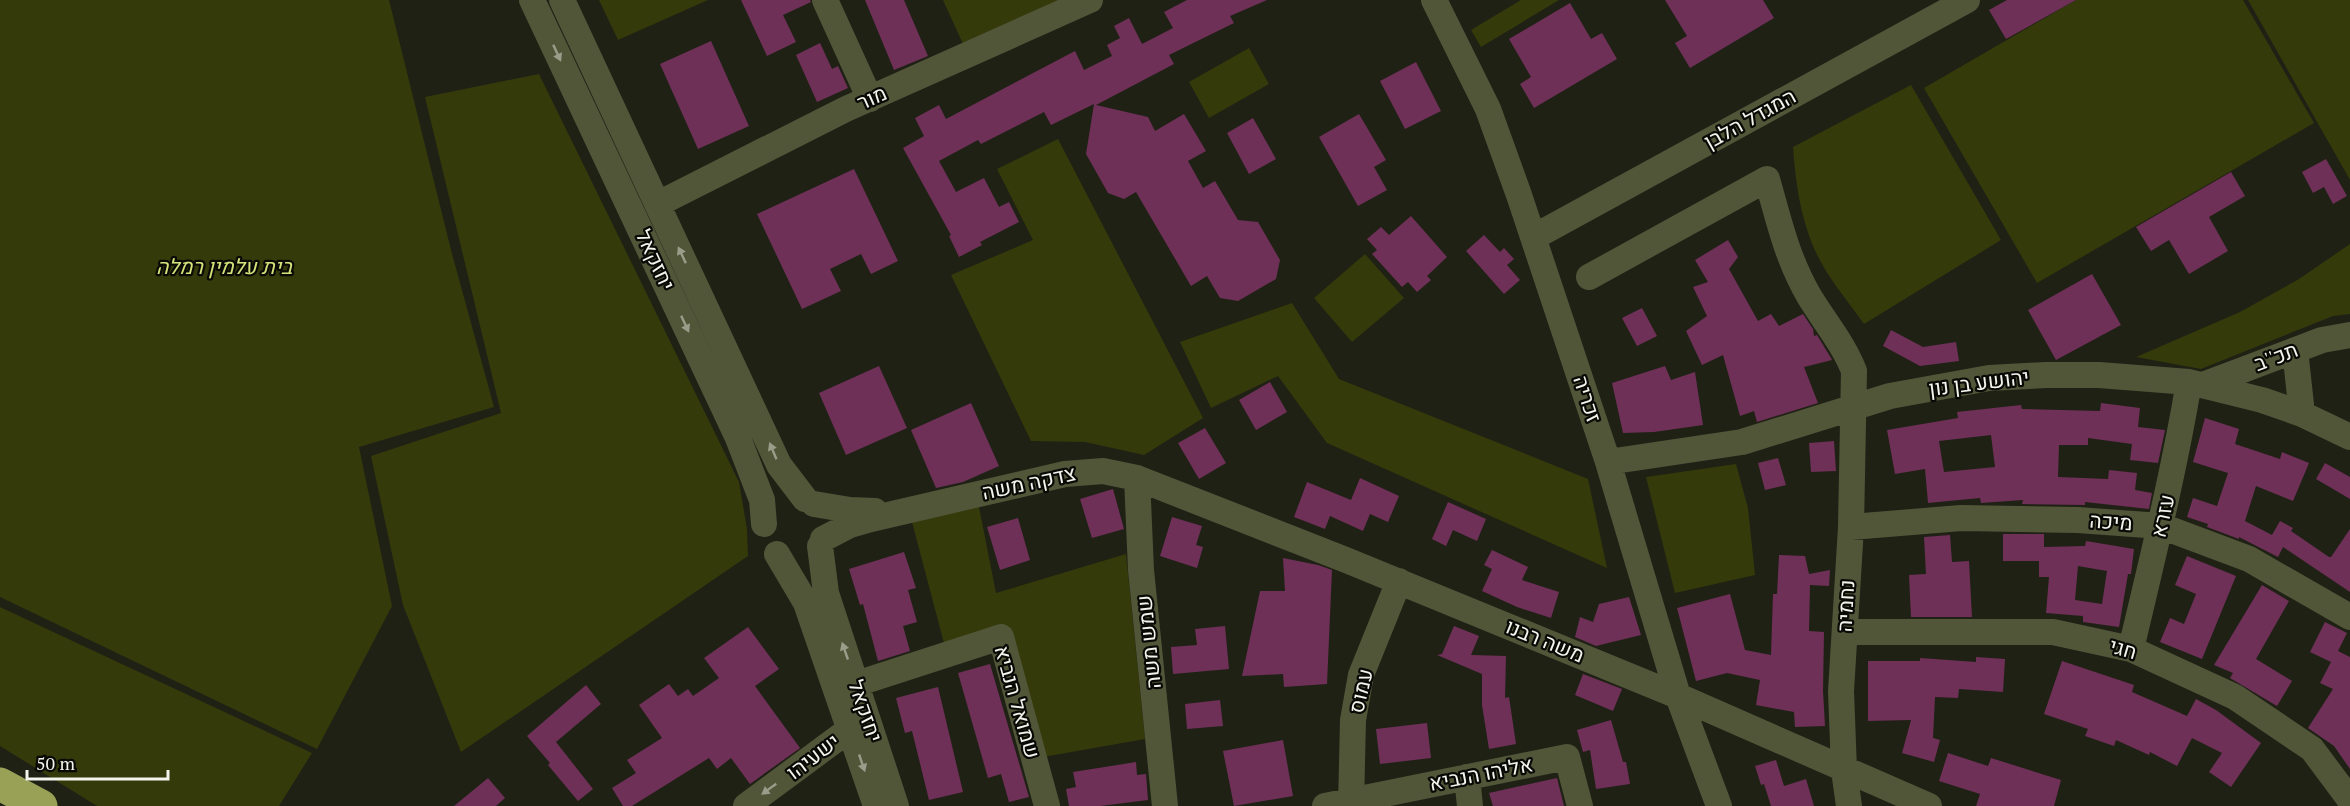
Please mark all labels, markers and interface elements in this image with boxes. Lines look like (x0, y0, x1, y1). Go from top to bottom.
one-way arrow (553, 44, 562, 61)
street label: מור (852, 78, 891, 116)
street label: המגדל הלבן (1699, 81, 1800, 155)
street label: יחזקאל (630, 225, 682, 294)
one-way arrow (677, 246, 686, 263)
park label: בית עלמין רמלה (156, 252, 293, 280)
one-way arrow (680, 316, 689, 333)
street label: תכ''ב (2250, 335, 2302, 377)
street label: יהושע בן נון (1927, 362, 2031, 402)
street label: זכריה (1567, 372, 1609, 426)
one-way arrow (768, 441, 778, 459)
street label: צדקה משה (979, 458, 1078, 506)
street label: עזרא (2144, 492, 2181, 540)
street label: מיכה (2088, 506, 2134, 536)
street label: נחמיה (1830, 579, 1860, 633)
street label: שמש משה (1129, 594, 1167, 690)
street label: משה רבנו (1502, 612, 1589, 669)
street label: חגי (2106, 631, 2140, 665)
one-way arrow (840, 642, 849, 660)
street label: שמואל הנביא (988, 642, 1047, 762)
street label: עמוס (1341, 666, 1379, 716)
street label: יחזקאל (842, 676, 890, 745)
street label: ישעיהו (780, 727, 845, 785)
scale bar (27, 743, 168, 781)
street label: אליהו הנביא (1427, 749, 1535, 797)
text: 50 m (36, 751, 76, 775)
one-way arrow (857, 754, 867, 772)
one-way arrow (762, 783, 778, 795)

